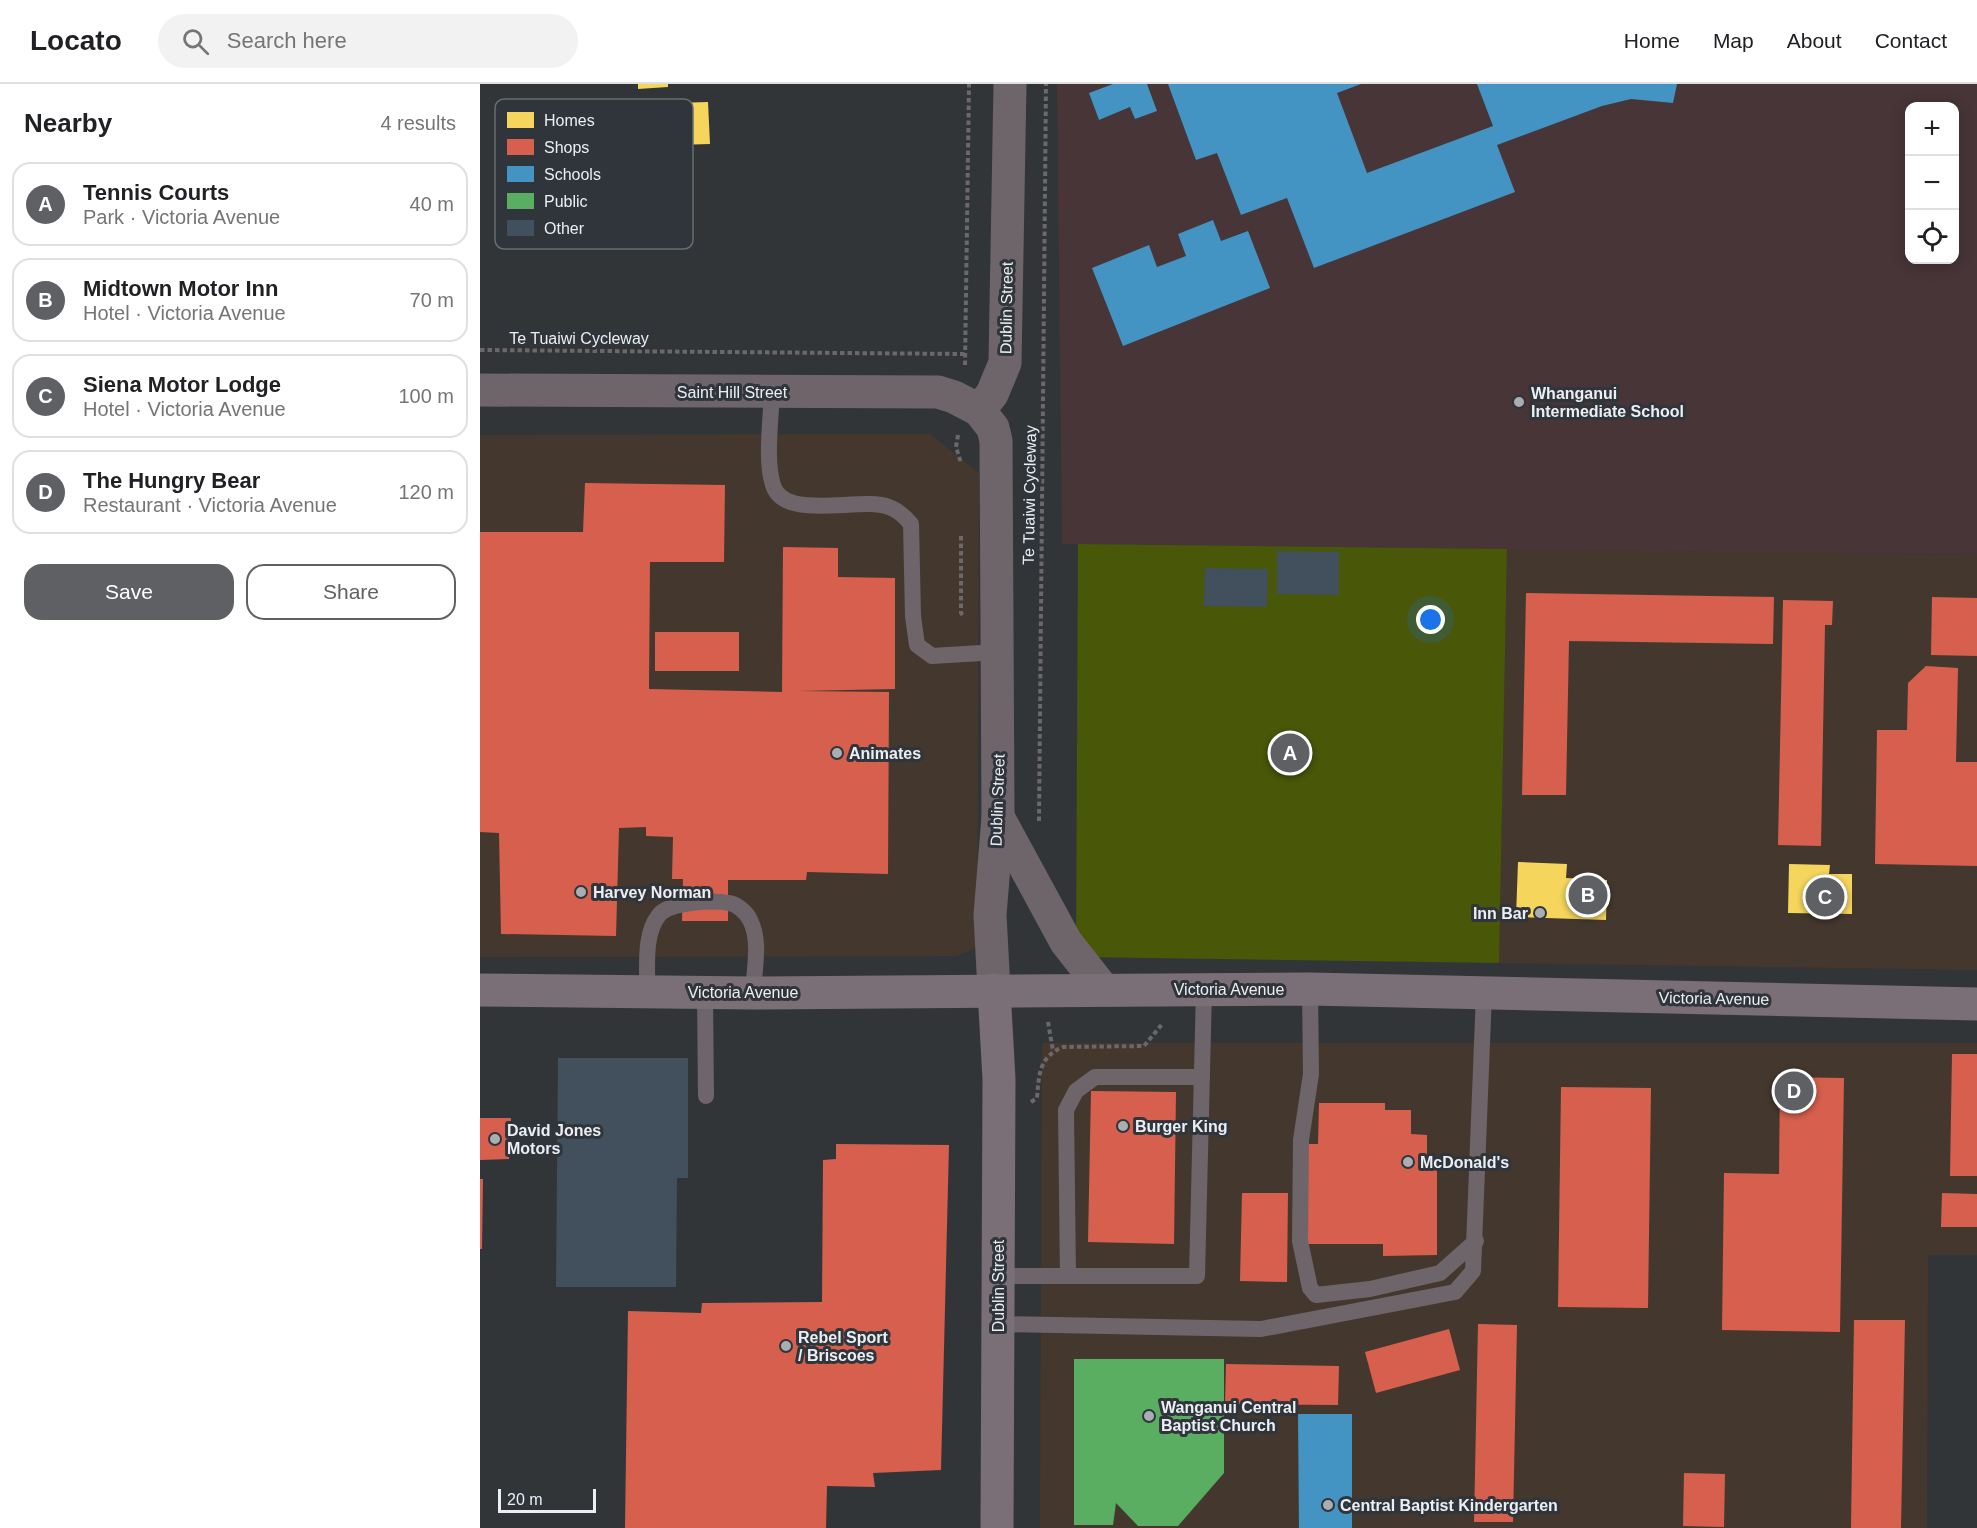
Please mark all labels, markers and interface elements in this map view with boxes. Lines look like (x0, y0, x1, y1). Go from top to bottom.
search box (158, 14, 578, 68)
text: Locato (30, 25, 122, 56)
icon: search (179, 25, 212, 58)
text: Search here (227, 28, 347, 53)
text: Home (1624, 29, 1680, 52)
text: Map (1713, 29, 1754, 52)
text: About (1787, 29, 1842, 52)
text: Contact (1875, 29, 1947, 52)
legend (495, 99, 693, 249)
map controls (1905, 102, 1959, 264)
button: + (1905, 102, 1959, 156)
text: Nearby (24, 108, 112, 138)
text: 4 results (380, 112, 456, 134)
text: Homes (544, 112, 595, 129)
text: Shops (544, 139, 589, 156)
button: − (1905, 156, 1959, 210)
text: Schools (544, 166, 601, 183)
text: Tennis Courts (83, 180, 229, 205)
text: A (38, 193, 53, 215)
text: 40 m (410, 193, 454, 215)
text: Public (544, 193, 588, 210)
text: Park · Victoria Avenue (83, 206, 280, 228)
button: locate (1905, 210, 1959, 264)
text: Other (544, 220, 585, 237)
street label: Dublin Street (997, 261, 1016, 354)
text: Midtown Motor Inn (83, 276, 279, 301)
text: B (38, 289, 53, 311)
text: 70 m (410, 289, 454, 311)
text: Hotel · Victoria Avenue (83, 302, 286, 324)
street label: Te Tuaiwi Cycleway (509, 330, 649, 347)
text: Siena Motor Lodge (83, 372, 281, 397)
street label: Saint Hill Street (677, 384, 788, 401)
text: C (38, 385, 53, 407)
text: 100 m (398, 385, 454, 407)
place label: Whanganui Intermediate School (1531, 385, 1684, 420)
marker: Whanganui Intermediate School (1512, 395, 1526, 409)
text: Hotel · Victoria Avenue (83, 398, 286, 420)
street label: Te Tuaiwi Cycleway (1020, 425, 1039, 565)
text: The Hungry Bear (83, 468, 260, 493)
text: D (38, 481, 53, 503)
text: 120 m (398, 481, 454, 503)
text: Restaurant · Victoria Avenue (83, 494, 337, 516)
button: Save (24, 564, 234, 620)
button: Share (246, 564, 456, 620)
your location (1416, 605, 1445, 634)
pin: A (1270, 730, 1310, 776)
place label: Animates (849, 745, 921, 762)
marker: Animates (830, 746, 844, 760)
street label: Dublin Street (987, 753, 1008, 847)
pin: B (1568, 872, 1608, 918)
pin: C (1806, 874, 1844, 920)
place label: Harvey Norman (593, 884, 711, 901)
marker: Harvey Norman (574, 885, 588, 899)
place label: Inn Bar (1473, 905, 1528, 922)
marker: Inn Bar (1533, 906, 1547, 920)
street label: Victoria Avenue (1174, 981, 1284, 998)
street label: Victoria Avenue (688, 984, 798, 1001)
street label: Victoria Avenue (1659, 989, 1770, 1008)
pin: D (1774, 1068, 1814, 1114)
place label: Burger King (1135, 1118, 1227, 1135)
marker: Burger King (1116, 1119, 1130, 1133)
place label: David Jones Motors (507, 1122, 601, 1157)
marker: David Jones Motors (488, 1132, 502, 1146)
place label: McDonald's (1420, 1154, 1509, 1171)
marker: McDonald's (1401, 1155, 1415, 1169)
street label: Dublin Street (990, 1239, 1007, 1332)
place label: Rebel Sport / Briscoes (798, 1329, 888, 1364)
marker: Rebel Sport / Briscoes (779, 1339, 793, 1353)
place label: Wanganui Central Baptist Church (1161, 1399, 1296, 1434)
marker: Wanganui Central Baptist Church (1142, 1409, 1156, 1423)
scale bar (498, 1486, 596, 1514)
text: 20 m (507, 1491, 543, 1508)
place label: Central Baptist Kindergarten (1340, 1497, 1558, 1514)
marker: Central Baptist Kindergarten (1321, 1498, 1335, 1512)

